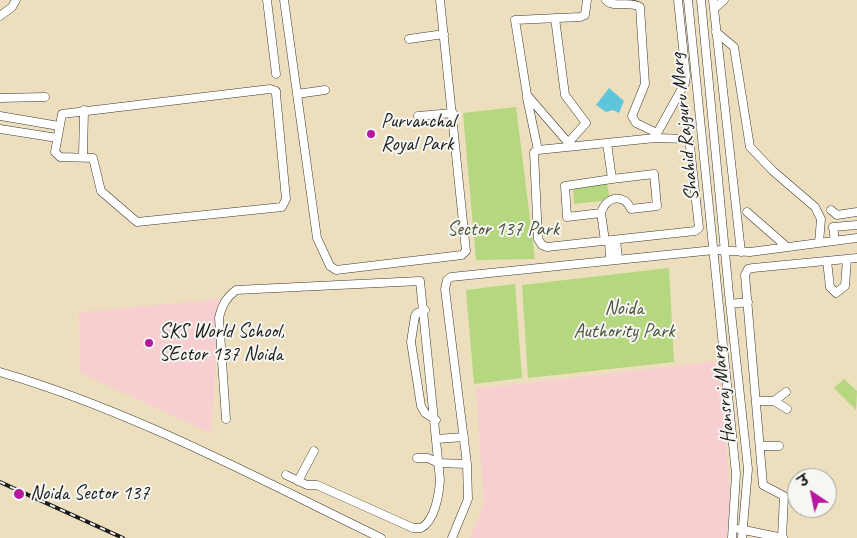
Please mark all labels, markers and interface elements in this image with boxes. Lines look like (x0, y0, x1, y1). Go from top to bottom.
street label: Shahid Rajguru Marg (665, 52, 705, 202)
place label: Purvanchal Royal Park (381, 110, 456, 157)
marker: Purvanchal Royal Park (365, 128, 377, 140)
park label: Sector 137 Park (447, 218, 559, 242)
park label: Noida Authority Park (574, 297, 674, 344)
place label: SKS World School, SEctor 137 Noida (159, 320, 285, 367)
marker: SKS World School, SEctor 137 Noida (143, 337, 155, 349)
street label: Hansraj Marg (707, 345, 741, 445)
north arrow (787, 468, 837, 518)
text: उ (795, 471, 813, 491)
place label: Noida Sector 137 (30, 482, 149, 506)
marker: Noida Sector 137 (12, 487, 26, 501)

